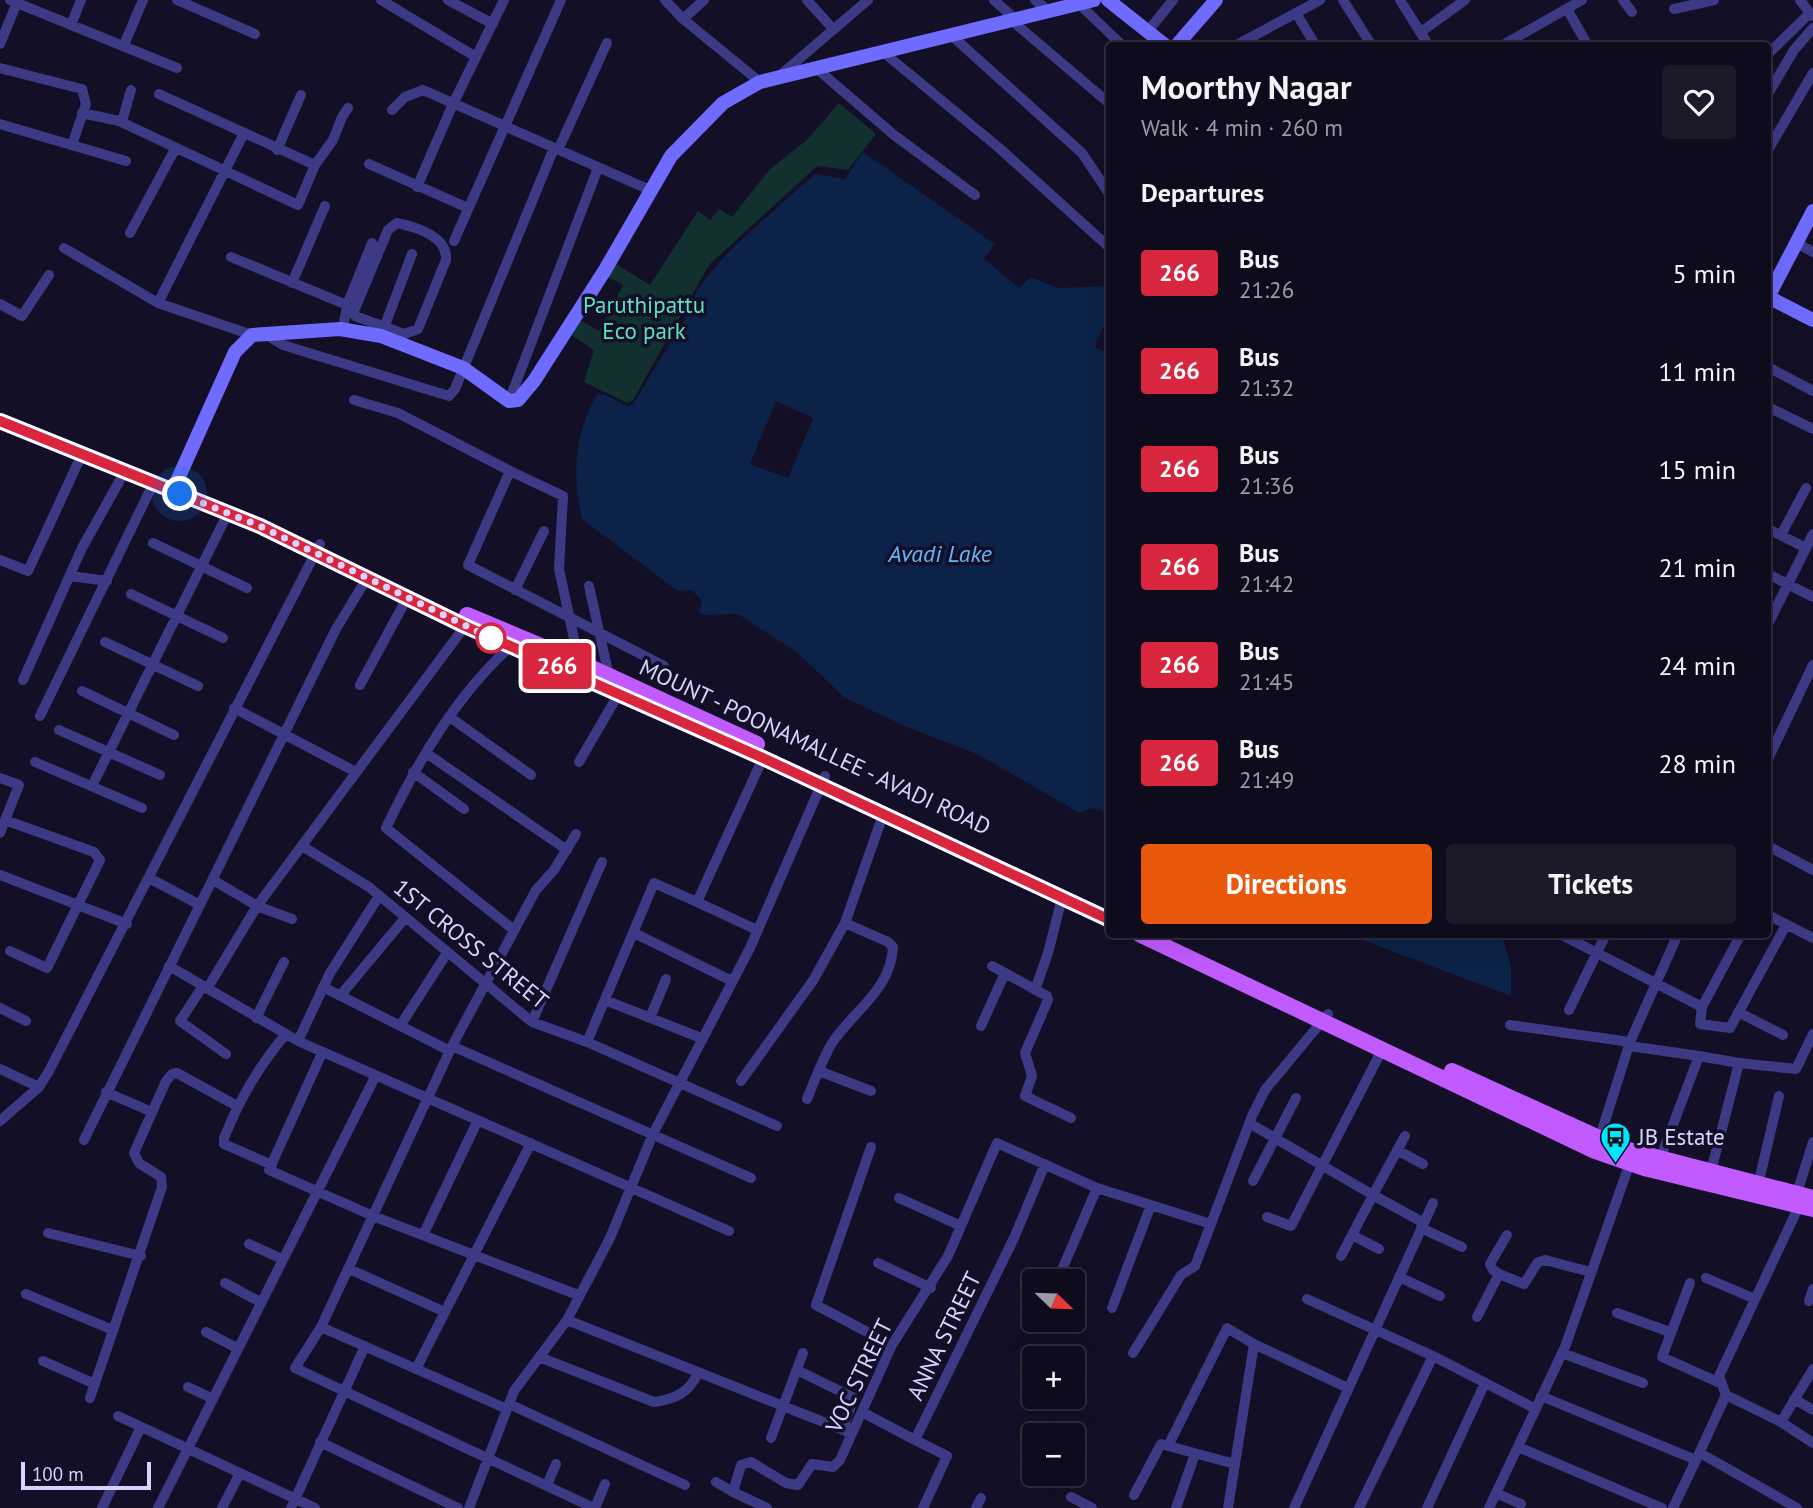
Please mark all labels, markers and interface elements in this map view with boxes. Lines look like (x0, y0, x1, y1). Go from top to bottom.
text: Moorthy Nagar (1141, 65, 1352, 108)
button: heart (1662, 65, 1736, 139)
text: Walk · 4 min · 260 m (1141, 113, 1343, 142)
text: Departures (1141, 176, 1264, 209)
text: Bus (1239, 242, 1279, 275)
text: 266 (1159, 257, 1200, 288)
text: 5 min (1673, 257, 1736, 290)
text: 21:26 (1239, 275, 1294, 304)
park label: Paruthipattu Eco park (583, 290, 705, 345)
text: Bus (1239, 340, 1279, 373)
text: 266 (1159, 355, 1200, 386)
text: 11 min (1658, 355, 1736, 388)
text: 21:32 (1239, 373, 1294, 402)
text: Bus (1239, 438, 1279, 471)
text: 266 (1159, 453, 1200, 484)
text: 15 min (1658, 453, 1736, 486)
text: 21:36 (1239, 471, 1294, 500)
your location (162, 476, 197, 511)
text: Bus (1239, 536, 1279, 569)
water label: Avadi Lake (887, 538, 992, 569)
text: 266 (1159, 551, 1200, 582)
text: 21 min (1658, 551, 1736, 584)
text: 21:42 (1239, 569, 1294, 598)
unlabelled marker (476, 623, 506, 653)
text: Bus (1239, 634, 1279, 667)
line badge: 266 (517, 643, 597, 689)
text: 266 (1159, 649, 1200, 680)
text: 24 min (1658, 649, 1736, 682)
text: 266 (537, 650, 577, 681)
street label: MOUNT - POONAMALLEE - AVADI ROAD (635, 652, 996, 841)
text: 21:45 (1239, 667, 1294, 696)
text: Bus (1239, 732, 1279, 765)
text: 266 (1159, 747, 1200, 778)
text: 28 min (1658, 747, 1736, 780)
text: 21:49 (1239, 765, 1294, 794)
button: Directions (1141, 844, 1432, 924)
button: Tickets (1446, 844, 1736, 924)
street label: 1ST CROSS STREET (388, 872, 555, 1015)
bus stop icon: JB Estate (1598, 1120, 1632, 1164)
place label: JB Estate (1637, 1122, 1725, 1151)
street label: ANNA STREET (900, 1267, 987, 1405)
north arrow (1022, 1269, 1085, 1332)
map controls (1022, 1269, 1085, 1486)
street label: VOC STREET (818, 1314, 899, 1438)
button: + (1022, 1346, 1085, 1409)
button: − (1022, 1423, 1085, 1486)
scale bar (21, 1459, 150, 1491)
text: 100 m (32, 1462, 84, 1486)

